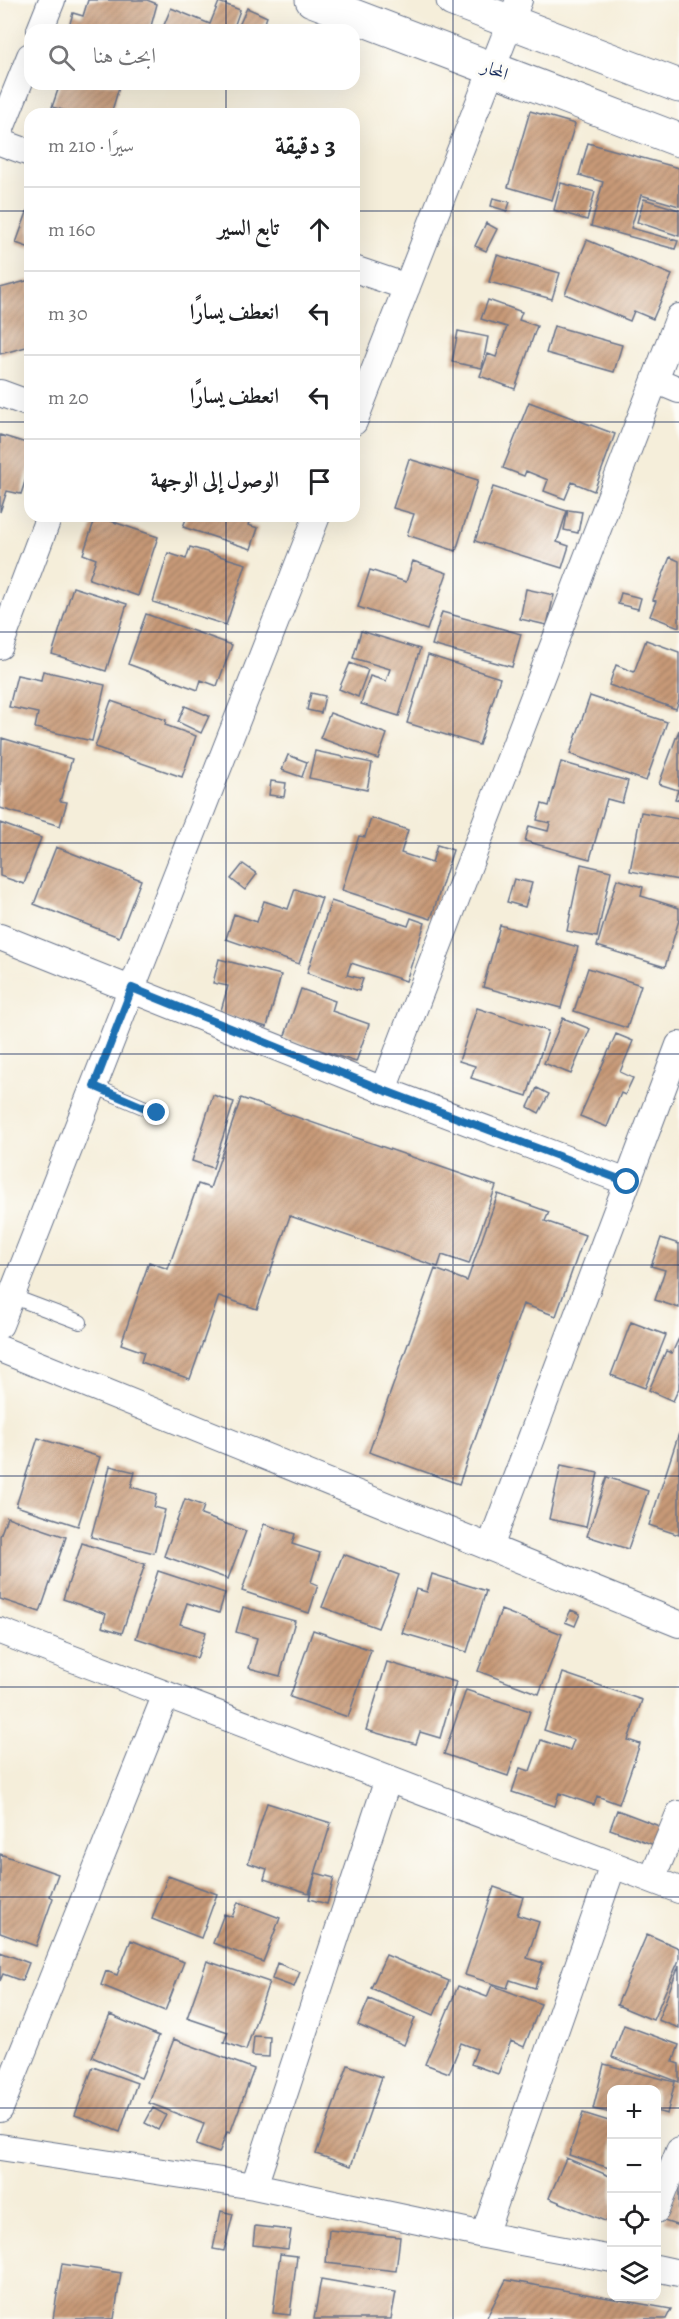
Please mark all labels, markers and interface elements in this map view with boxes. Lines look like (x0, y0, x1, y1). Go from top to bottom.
search box (24, 24, 360, 90)
icon: search (45, 41, 78, 74)
text: ابحث هنا (93, 41, 156, 71)
street label: المحار (476, 53, 512, 86)
text: 3 دقيقة (275, 128, 336, 163)
text: سيرًا · 210 m (48, 132, 134, 159)
text: تابع السير (218, 213, 279, 243)
icon: ahead (303, 213, 336, 246)
text: 160 m (48, 216, 95, 243)
text: انعطف يسارًا (190, 297, 279, 327)
icon: left (303, 297, 336, 330)
text: 30 m (48, 300, 88, 327)
text: انعطف يسارًا (190, 381, 279, 411)
icon: left (303, 381, 336, 414)
text: 20 m (48, 384, 89, 411)
text: الوصول إلى الوجهة (151, 465, 279, 495)
icon: arrive (303, 465, 336, 498)
route end (143, 1099, 169, 1125)
route start (613, 1168, 639, 1194)
map controls (607, 2085, 661, 2301)
button: + (607, 2085, 661, 2139)
button: − (607, 2139, 661, 2193)
button: locate (607, 2193, 661, 2247)
button: layers (607, 2247, 661, 2301)

